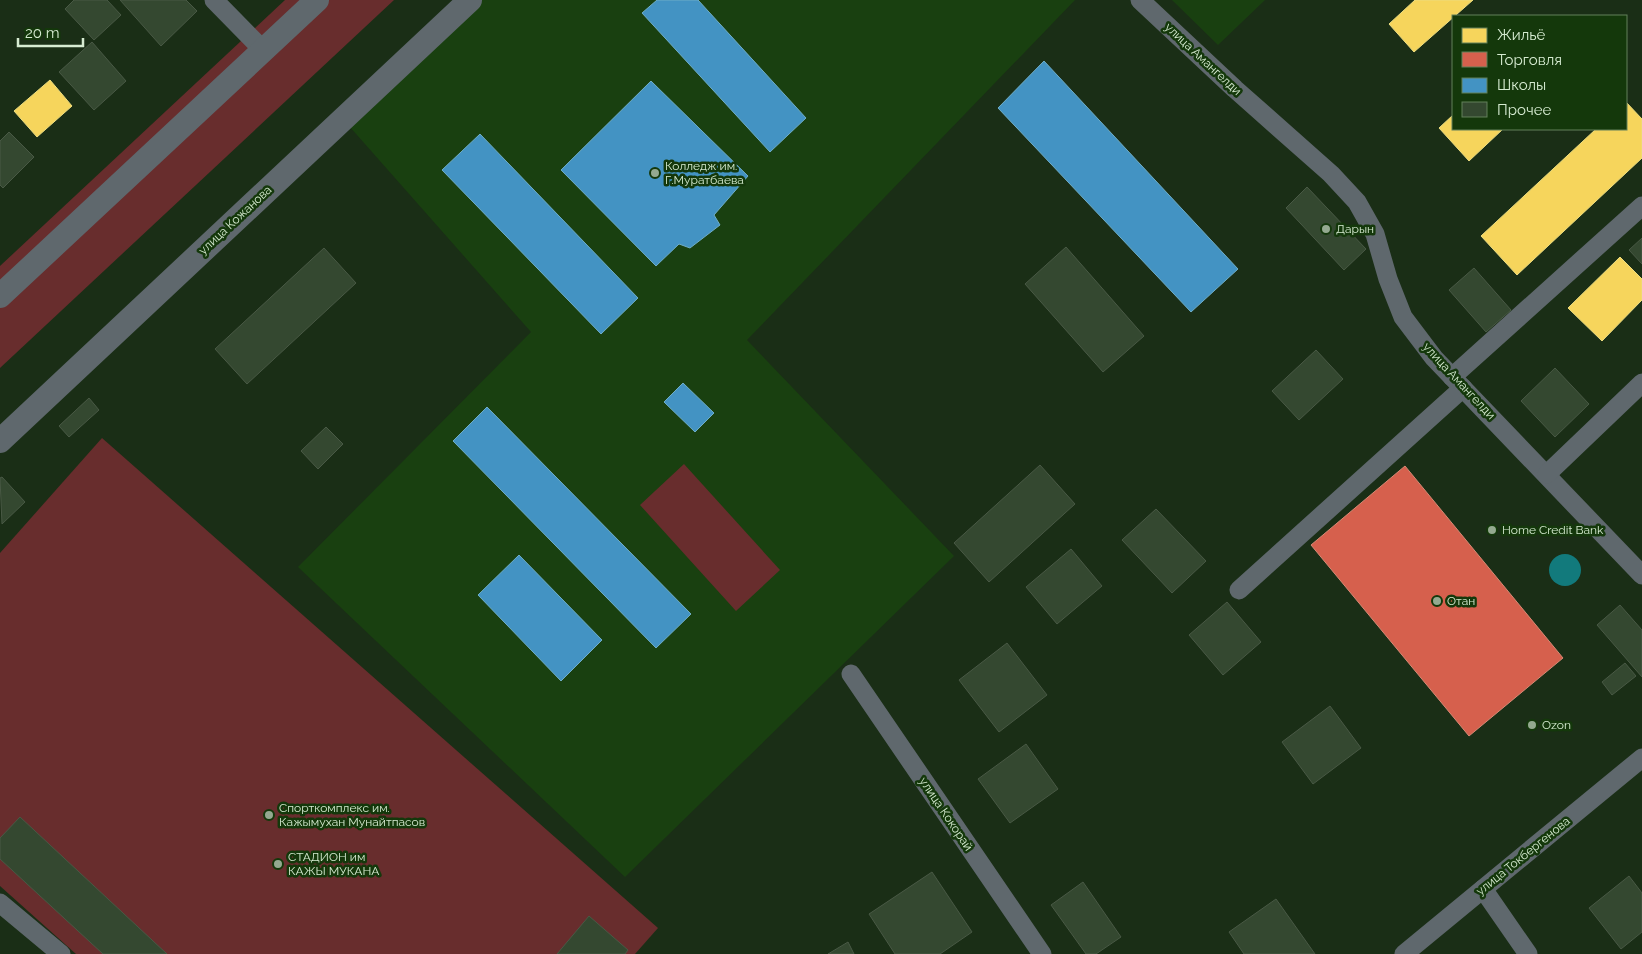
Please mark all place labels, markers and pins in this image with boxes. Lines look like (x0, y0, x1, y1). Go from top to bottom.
place label: Колледж им. Г.Муратбаева (665, 159, 744, 187)
marker: Колледж им. Г.Муратбаева (649, 167, 661, 179)
place label: Дарын (1336, 222, 1374, 236)
marker: Дарын (1320, 223, 1332, 235)
place label: Home Credit Bank (1502, 523, 1604, 537)
marker: Home Credit Bank (1486, 524, 1498, 536)
place label: Отан (1447, 594, 1475, 608)
marker: Отан (1431, 595, 1443, 607)
place label: Ozon (1542, 718, 1571, 732)
marker: Ozon (1526, 719, 1538, 731)
place label: Спорткомплекс им. Кажымухан Мунайтпасов (279, 801, 425, 829)
marker: Спорткомплекс им. Кажымухан Мунайтпасов (263, 809, 275, 821)
place label: СТАДИОН им КАЖЫ МУКАНА (288, 850, 379, 878)
marker: СТАДИОН им КАЖЫ МУКАНА (272, 858, 284, 870)

